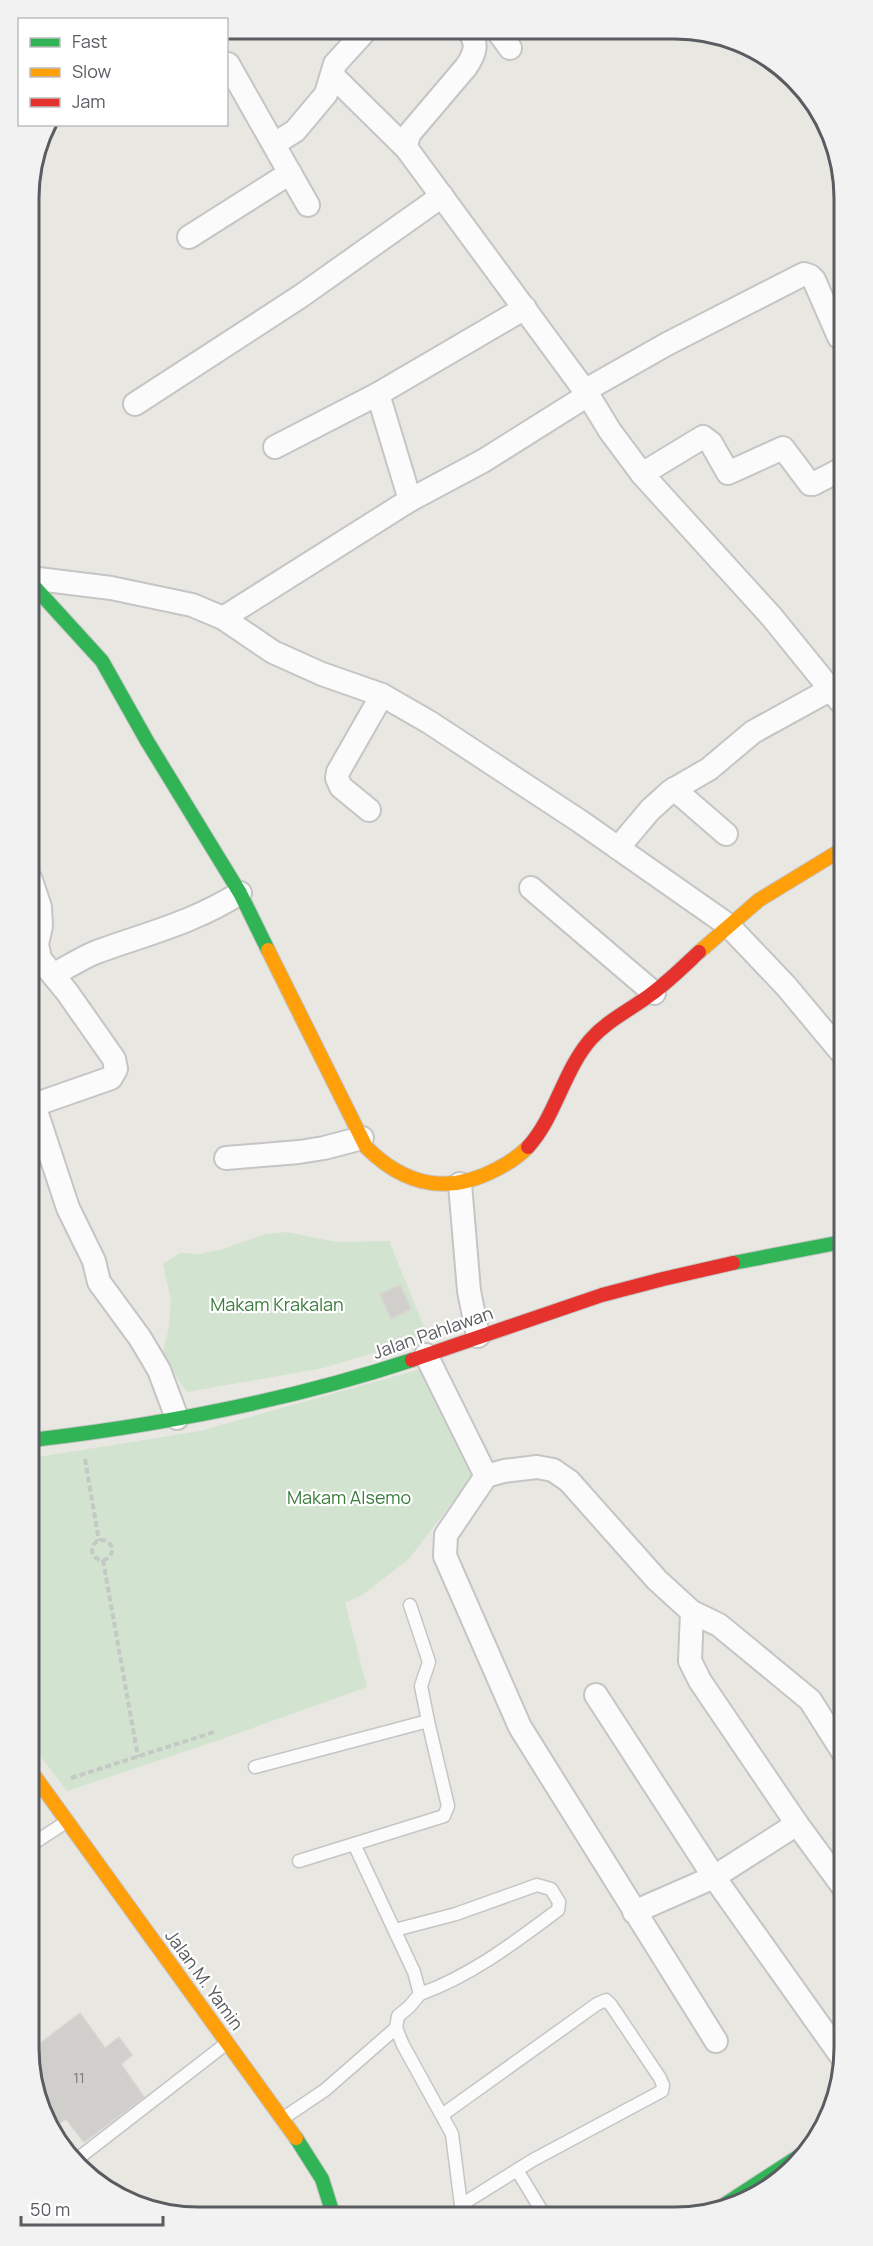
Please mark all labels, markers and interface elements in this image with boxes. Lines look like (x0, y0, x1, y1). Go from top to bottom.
legend (18, 18, 228, 126)
text: Fast (72, 29, 107, 53)
text: Slow (72, 59, 112, 83)
text: Jam (72, 89, 106, 113)
park label: Makam Krakalan (210, 1292, 344, 1316)
street label: Jalan Pahlawan (369, 1300, 496, 1364)
park label: Makam Alsemo (287, 1485, 411, 1509)
street label: Jalan M. Yamin (160, 1924, 249, 2035)
house number: 11 (73, 2067, 85, 2088)
scale bar (21, 2189, 164, 2227)
text: 50 m (30, 2197, 70, 2221)

